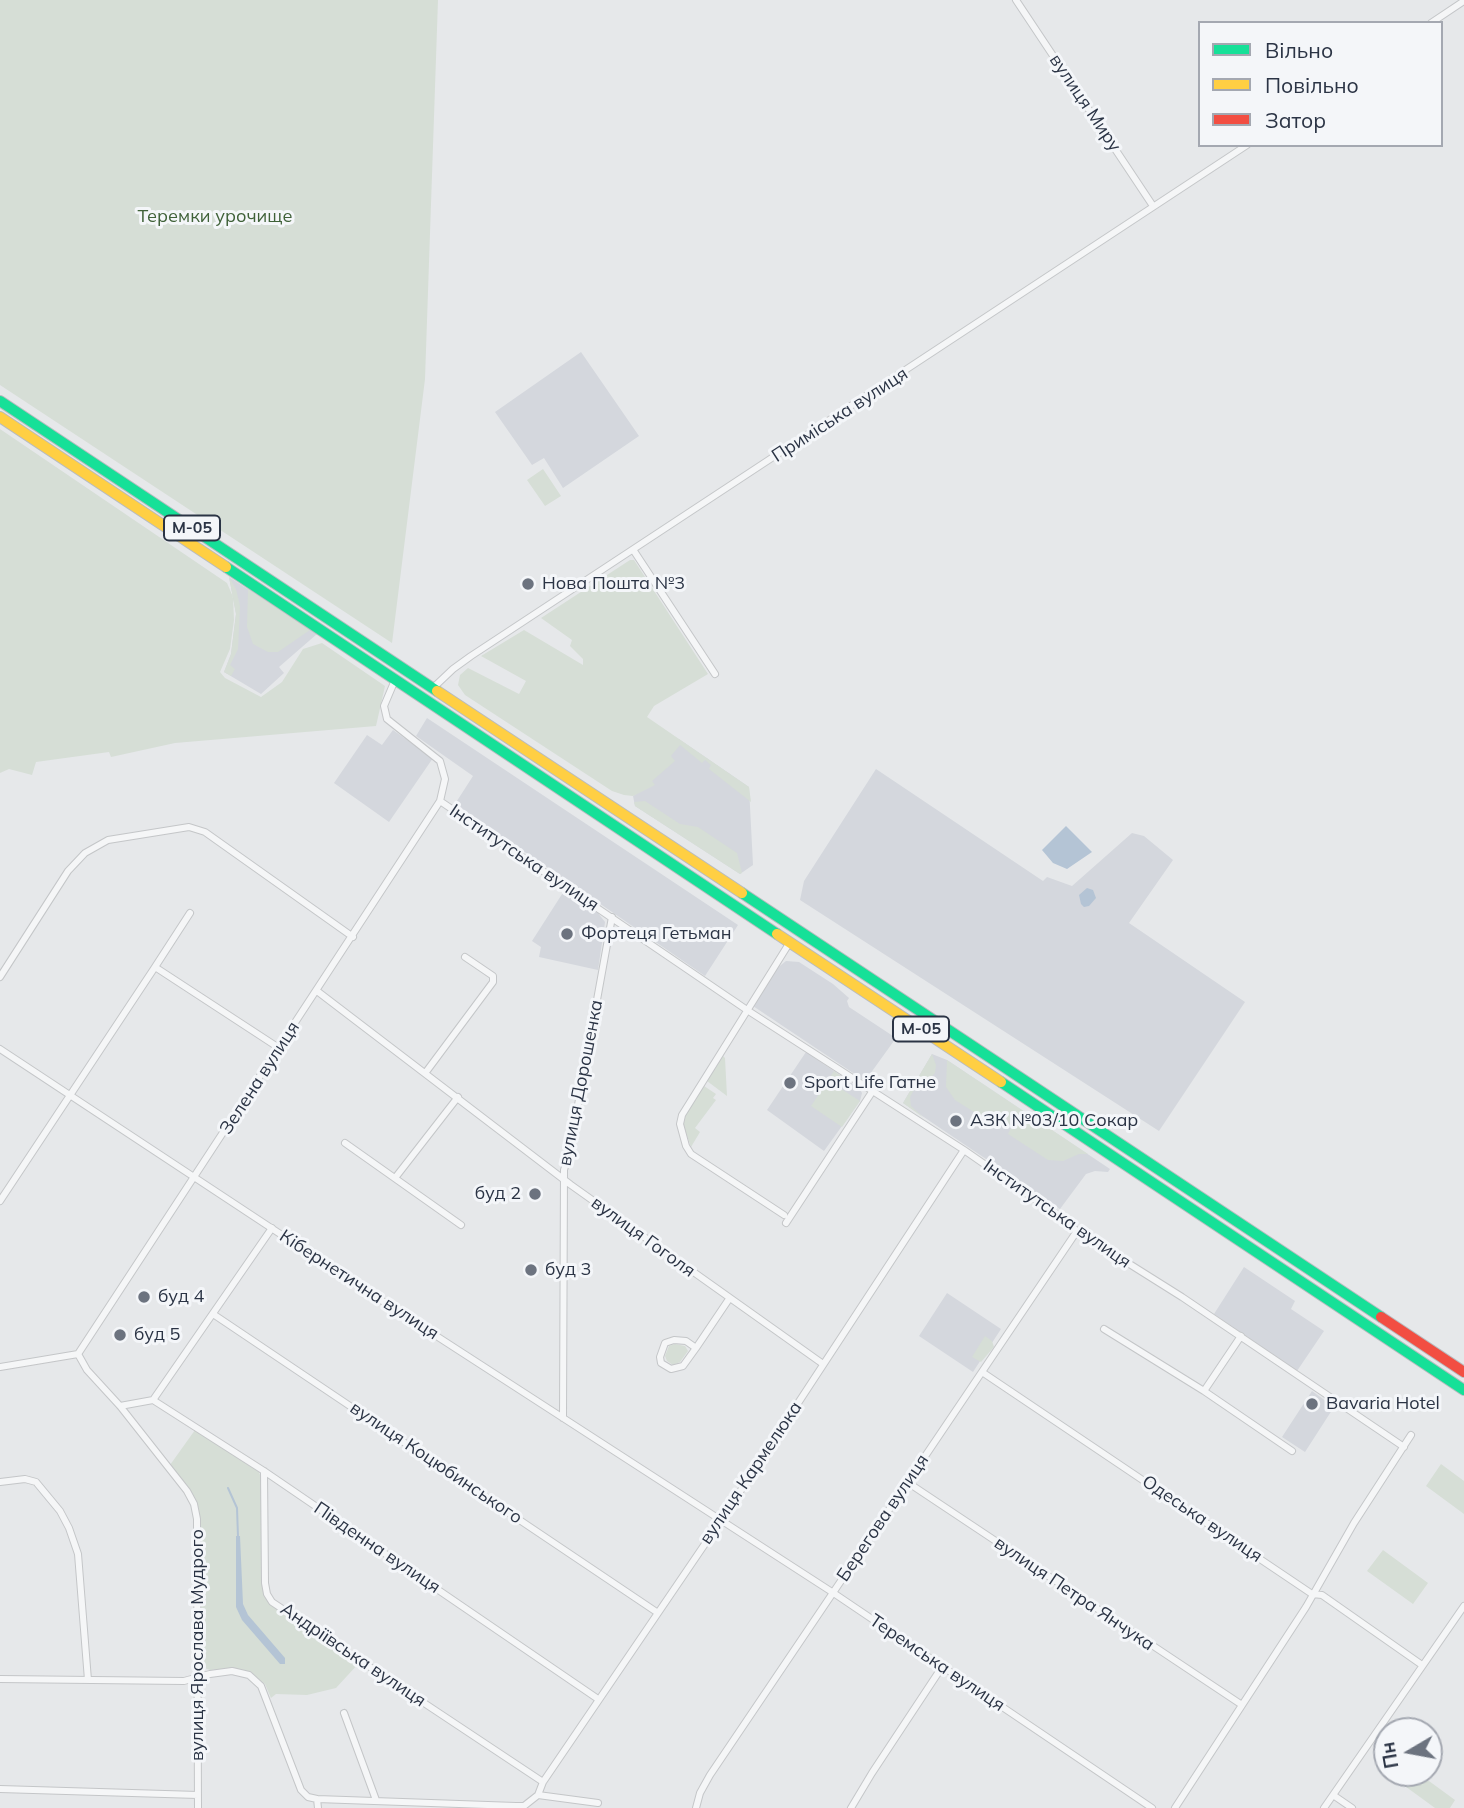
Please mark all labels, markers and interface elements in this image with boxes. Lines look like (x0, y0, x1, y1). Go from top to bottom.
legend (1198, 21, 1443, 147)
text: Вільно (1265, 37, 1333, 63)
street label: вулиця Миру (1044, 50, 1126, 156)
text: Повільно (1265, 72, 1359, 98)
text: Затор (1265, 107, 1326, 133)
park label: Теремки урочище (138, 206, 292, 228)
street label: Приміська вулиця (768, 363, 912, 467)
road number: М-05 (164, 516, 220, 540)
place label: Нова Пошта №3 (542, 573, 685, 595)
marker: Нова Пошта №3 (520, 576, 536, 592)
street label: Інститутська вулиця (445, 800, 603, 916)
place label: Фортеця Гетьман (581, 923, 732, 945)
marker: Фортеця Гетьман (559, 926, 575, 942)
street label: вулиця Дорошенка (554, 998, 608, 1168)
road number: М-05 (893, 1016, 949, 1042)
street label: Зелена вулиця (216, 1018, 304, 1138)
place label: Sport Life Гатне (804, 1072, 936, 1094)
marker: Sport Life Гатне (782, 1075, 798, 1091)
place label: АЗК №03/10 Сокар (970, 1110, 1138, 1132)
marker: АЗК №03/10 Сокар (948, 1113, 964, 1129)
street label: Інститутська вулиця (979, 1155, 1135, 1273)
place label: буд 2 (475, 1183, 521, 1205)
marker: буд 2 (527, 1186, 543, 1202)
street label: вулиця Гоголя (587, 1192, 699, 1282)
street label: Кібернетична вулиця (275, 1225, 443, 1345)
place label: буд 3 (545, 1259, 591, 1281)
marker: буд 3 (523, 1262, 539, 1278)
place label: буд 4 (158, 1286, 204, 1308)
marker: буд 4 (136, 1289, 152, 1305)
place label: буд 5 (134, 1324, 180, 1346)
marker: буд 5 (112, 1327, 128, 1343)
place label: Bavaria Hotel (1326, 1393, 1440, 1415)
marker: Bavaria Hotel (1304, 1396, 1320, 1412)
street label: вулиця Коцюбинського (346, 1397, 526, 1529)
street label: вулиця Кармелюка (695, 1398, 807, 1548)
street label: Берегова вулиця (832, 1450, 934, 1586)
street label: Одеська вулиця (1138, 1471, 1266, 1567)
street label: Південна вулиця (310, 1498, 444, 1598)
street label: вулиця Ярослава Мудрого (187, 1529, 209, 1761)
street label: вулиця Петра Янчука (990, 1532, 1158, 1656)
street label: Андріївська вулиця (276, 1598, 430, 1712)
street label: Теремська вулиця (865, 1610, 1009, 1716)
north arrow (1373, 1717, 1443, 1787)
text: Пн (1375, 1740, 1403, 1770)

